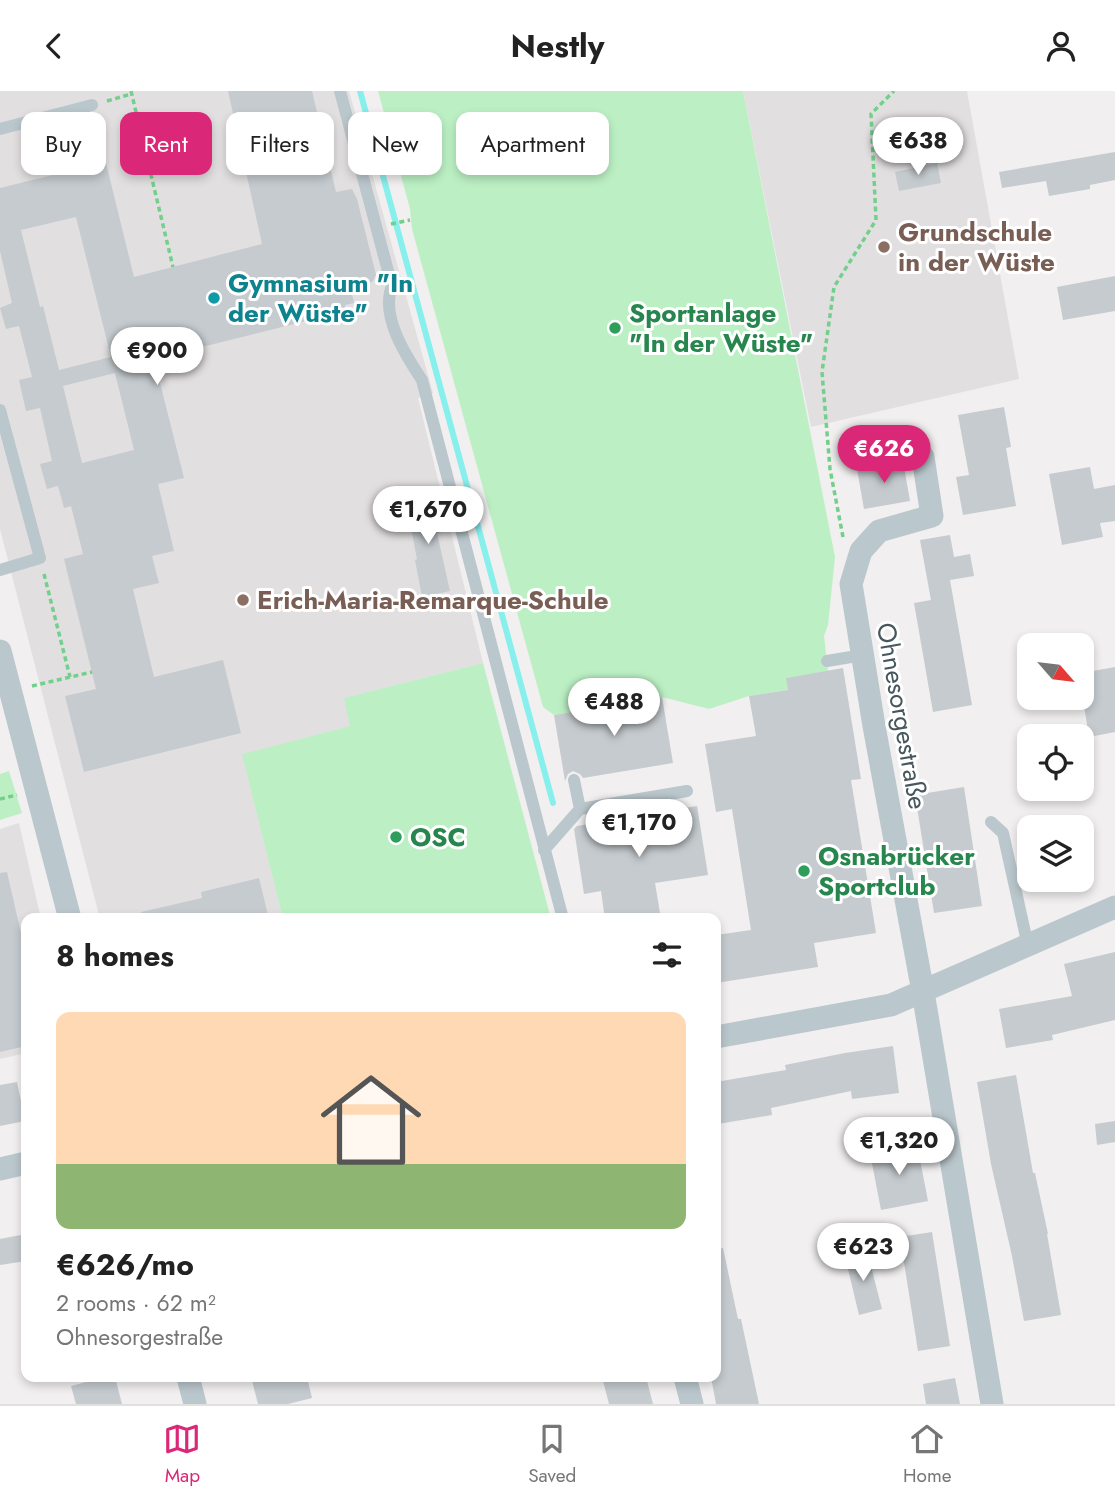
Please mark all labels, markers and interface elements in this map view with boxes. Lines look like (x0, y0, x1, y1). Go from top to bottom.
text: Nestly (511, 23, 604, 69)
icon: back (35, 27, 73, 65)
icon: person (1042, 27, 1080, 65)
chip: Buy (21, 112, 106, 175)
chip: Rent (120, 112, 212, 175)
chip: Filters (226, 112, 334, 175)
chip: New (348, 112, 442, 175)
chip: Apartment (456, 112, 609, 175)
pin: €638 (877, 118, 959, 177)
text: €638 (888, 123, 948, 157)
place label: Grundschule in der Wüste (898, 213, 1055, 281)
marker: Grundschule in der Wüste (876, 239, 892, 255)
place label: Gymnasium "In der Wüste" (228, 264, 413, 332)
marker: Gymnasium "In der Wüste" (206, 290, 222, 306)
place label: Sportanlage "In der Wüste" (629, 294, 813, 362)
marker: Sportanlage "In der Wüste" (607, 320, 623, 336)
pin: €900 (116, 327, 198, 387)
text: €900 (127, 333, 187, 367)
pin: €626 (843, 425, 925, 485)
text: €626 (854, 431, 914, 465)
pin: €1,670 (371, 487, 485, 546)
text: €1,670 (389, 492, 467, 526)
place label: Erich-Maria-Remarque-Schule (257, 581, 609, 619)
marker: Erich-Maria-Remarque-Schule (235, 592, 251, 608)
street label: Ohnesorgestraße (867, 620, 937, 812)
north arrow (1017, 633, 1094, 711)
map controls (1017, 633, 1094, 892)
pin: €488 (573, 679, 655, 738)
text: €488 (584, 684, 644, 718)
button: locate (1017, 724, 1094, 801)
pin: €1,170 (582, 799, 696, 859)
text: €1,170 (601, 805, 677, 839)
button: layers (1017, 815, 1094, 892)
place label: OSC (410, 818, 466, 856)
marker: OSC (388, 829, 404, 845)
place label: Osnabrücker Sportclub (818, 837, 975, 905)
marker: Osnabrücker Sportclub (796, 863, 812, 879)
text: 8 homes (56, 934, 174, 977)
icon: filters (648, 936, 686, 974)
icon: home (308, 1057, 434, 1183)
pin: €1,320 (842, 1117, 956, 1177)
text: €1,320 (860, 1123, 938, 1157)
pin: €623 (822, 1223, 904, 1283)
text: €623 (833, 1229, 893, 1263)
text: €626/mo (56, 1243, 194, 1286)
text: 2 rooms · 62 m² (56, 1286, 216, 1320)
text: Ohnesorgestraße (56, 1320, 223, 1354)
tab: Map (163, 1420, 201, 1489)
tab: Saved (528, 1420, 576, 1489)
tab: Home (903, 1420, 952, 1489)

